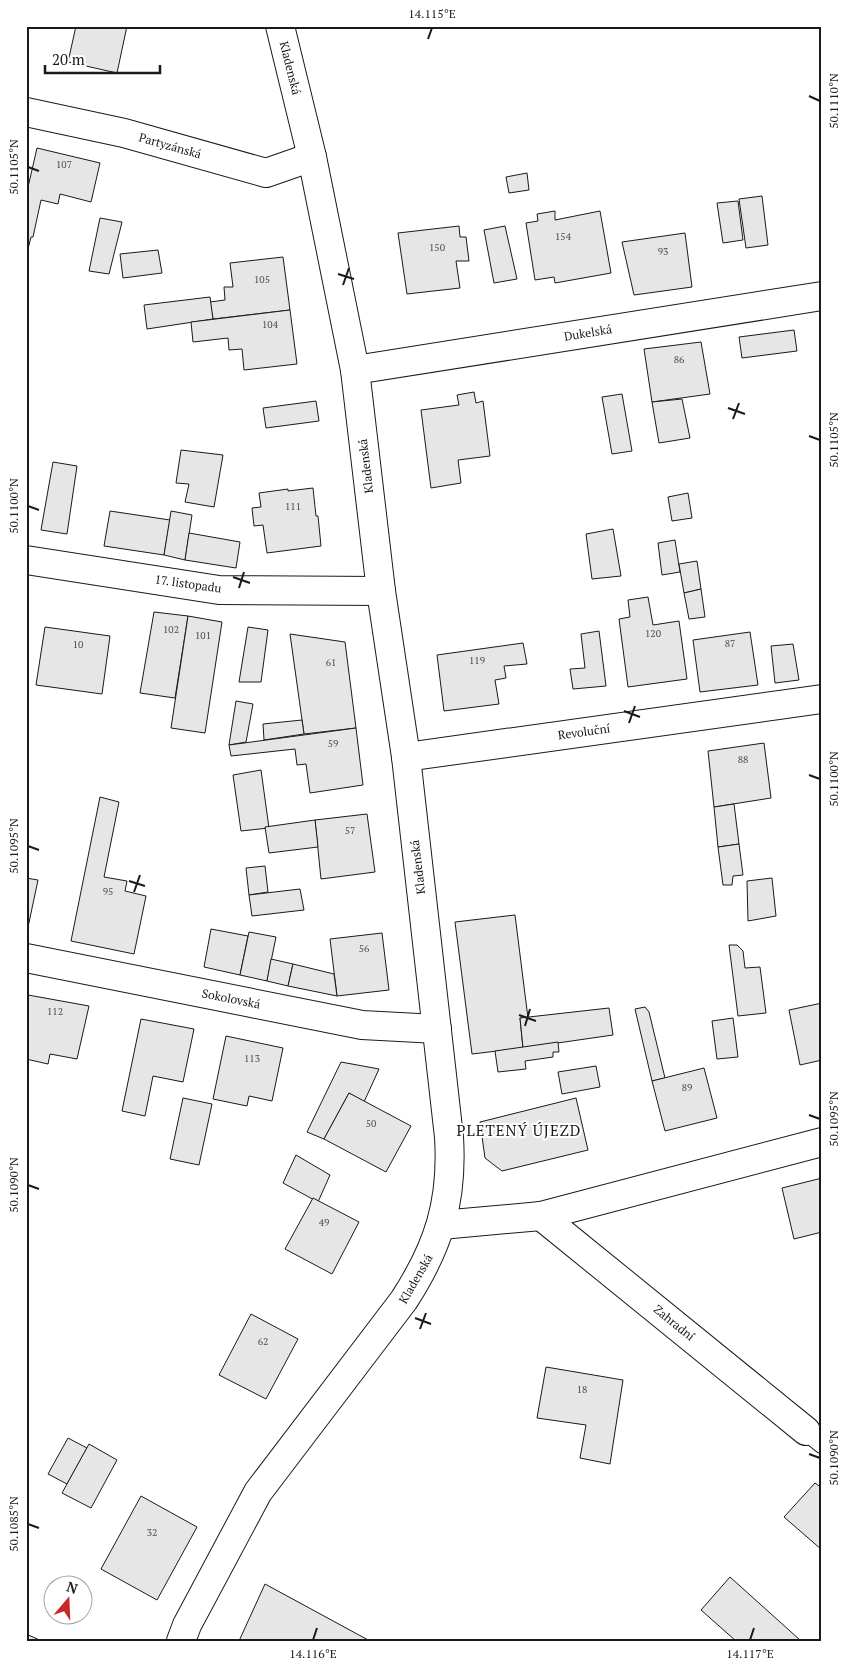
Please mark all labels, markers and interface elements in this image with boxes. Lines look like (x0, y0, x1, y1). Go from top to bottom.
text: 14.115°E (408, 6, 456, 21)
street label: Kladenská (277, 40, 304, 96)
scale bar (45, 42, 160, 74)
text: 20 m (52, 49, 85, 69)
text: 50.1110°N (826, 73, 841, 129)
street label: Partyzánská (137, 129, 203, 162)
text: 50.1105°N (6, 139, 21, 195)
house number: 107 (56, 158, 72, 171)
house number: 154 (555, 230, 572, 243)
house number: 150 (429, 241, 445, 254)
house number: 93 (658, 245, 668, 258)
house number: 105 (254, 273, 270, 286)
house number: 104 (262, 318, 279, 331)
street label: Dukelská (563, 321, 613, 344)
house number: 86 (674, 353, 685, 366)
text: 50.1105°N (826, 412, 841, 468)
street label: Kladenská (355, 438, 376, 494)
text: 50.1100°N (6, 478, 21, 534)
house number: 111 (285, 500, 301, 513)
street label: 17. listopadu (154, 571, 223, 596)
house number: 102 (163, 623, 179, 636)
house number: 120 (645, 627, 661, 640)
house number: 101 (195, 629, 211, 642)
house number: 87 (725, 637, 735, 650)
house number: 10 (73, 638, 83, 651)
house number: 119 (469, 654, 485, 667)
house number: 61 (326, 656, 336, 669)
street label: Revoluční (557, 720, 611, 743)
house number: 59 (328, 737, 338, 750)
text: 50.1100°N (826, 751, 841, 807)
house number: 88 (738, 753, 748, 766)
text: 50.1095°N (6, 818, 21, 874)
house number: 57 (345, 824, 355, 837)
street label: Kladenská (407, 839, 428, 895)
house number: 95 (103, 885, 113, 898)
house number: 56 (359, 942, 370, 955)
street label: Sokolovská (201, 985, 262, 1012)
house number: 112 (47, 1005, 63, 1018)
house number: 113 (244, 1052, 260, 1065)
house number: 89 (682, 1081, 692, 1094)
text: 50.1095°N (826, 1091, 841, 1147)
house number: 50 (366, 1117, 376, 1130)
district label: PLETENÝ ÚJEZD (457, 1120, 581, 1140)
text: 50.1090°N (6, 1157, 21, 1213)
house number: 49 (319, 1216, 329, 1229)
street label: Kladenská (395, 1251, 436, 1306)
street label: Zahradní (651, 1302, 698, 1344)
house number: 62 (258, 1335, 268, 1348)
house number: 18 (577, 1383, 587, 1396)
text: 50.1090°N (826, 1430, 841, 1486)
text: 50.1085°N (6, 1496, 21, 1552)
house number: 32 (147, 1526, 157, 1539)
north arrow (42, 1574, 92, 1624)
text: N (64, 1577, 81, 1598)
text: 14.116°E (289, 1646, 337, 1661)
text: 14.117°E (726, 1646, 774, 1661)

